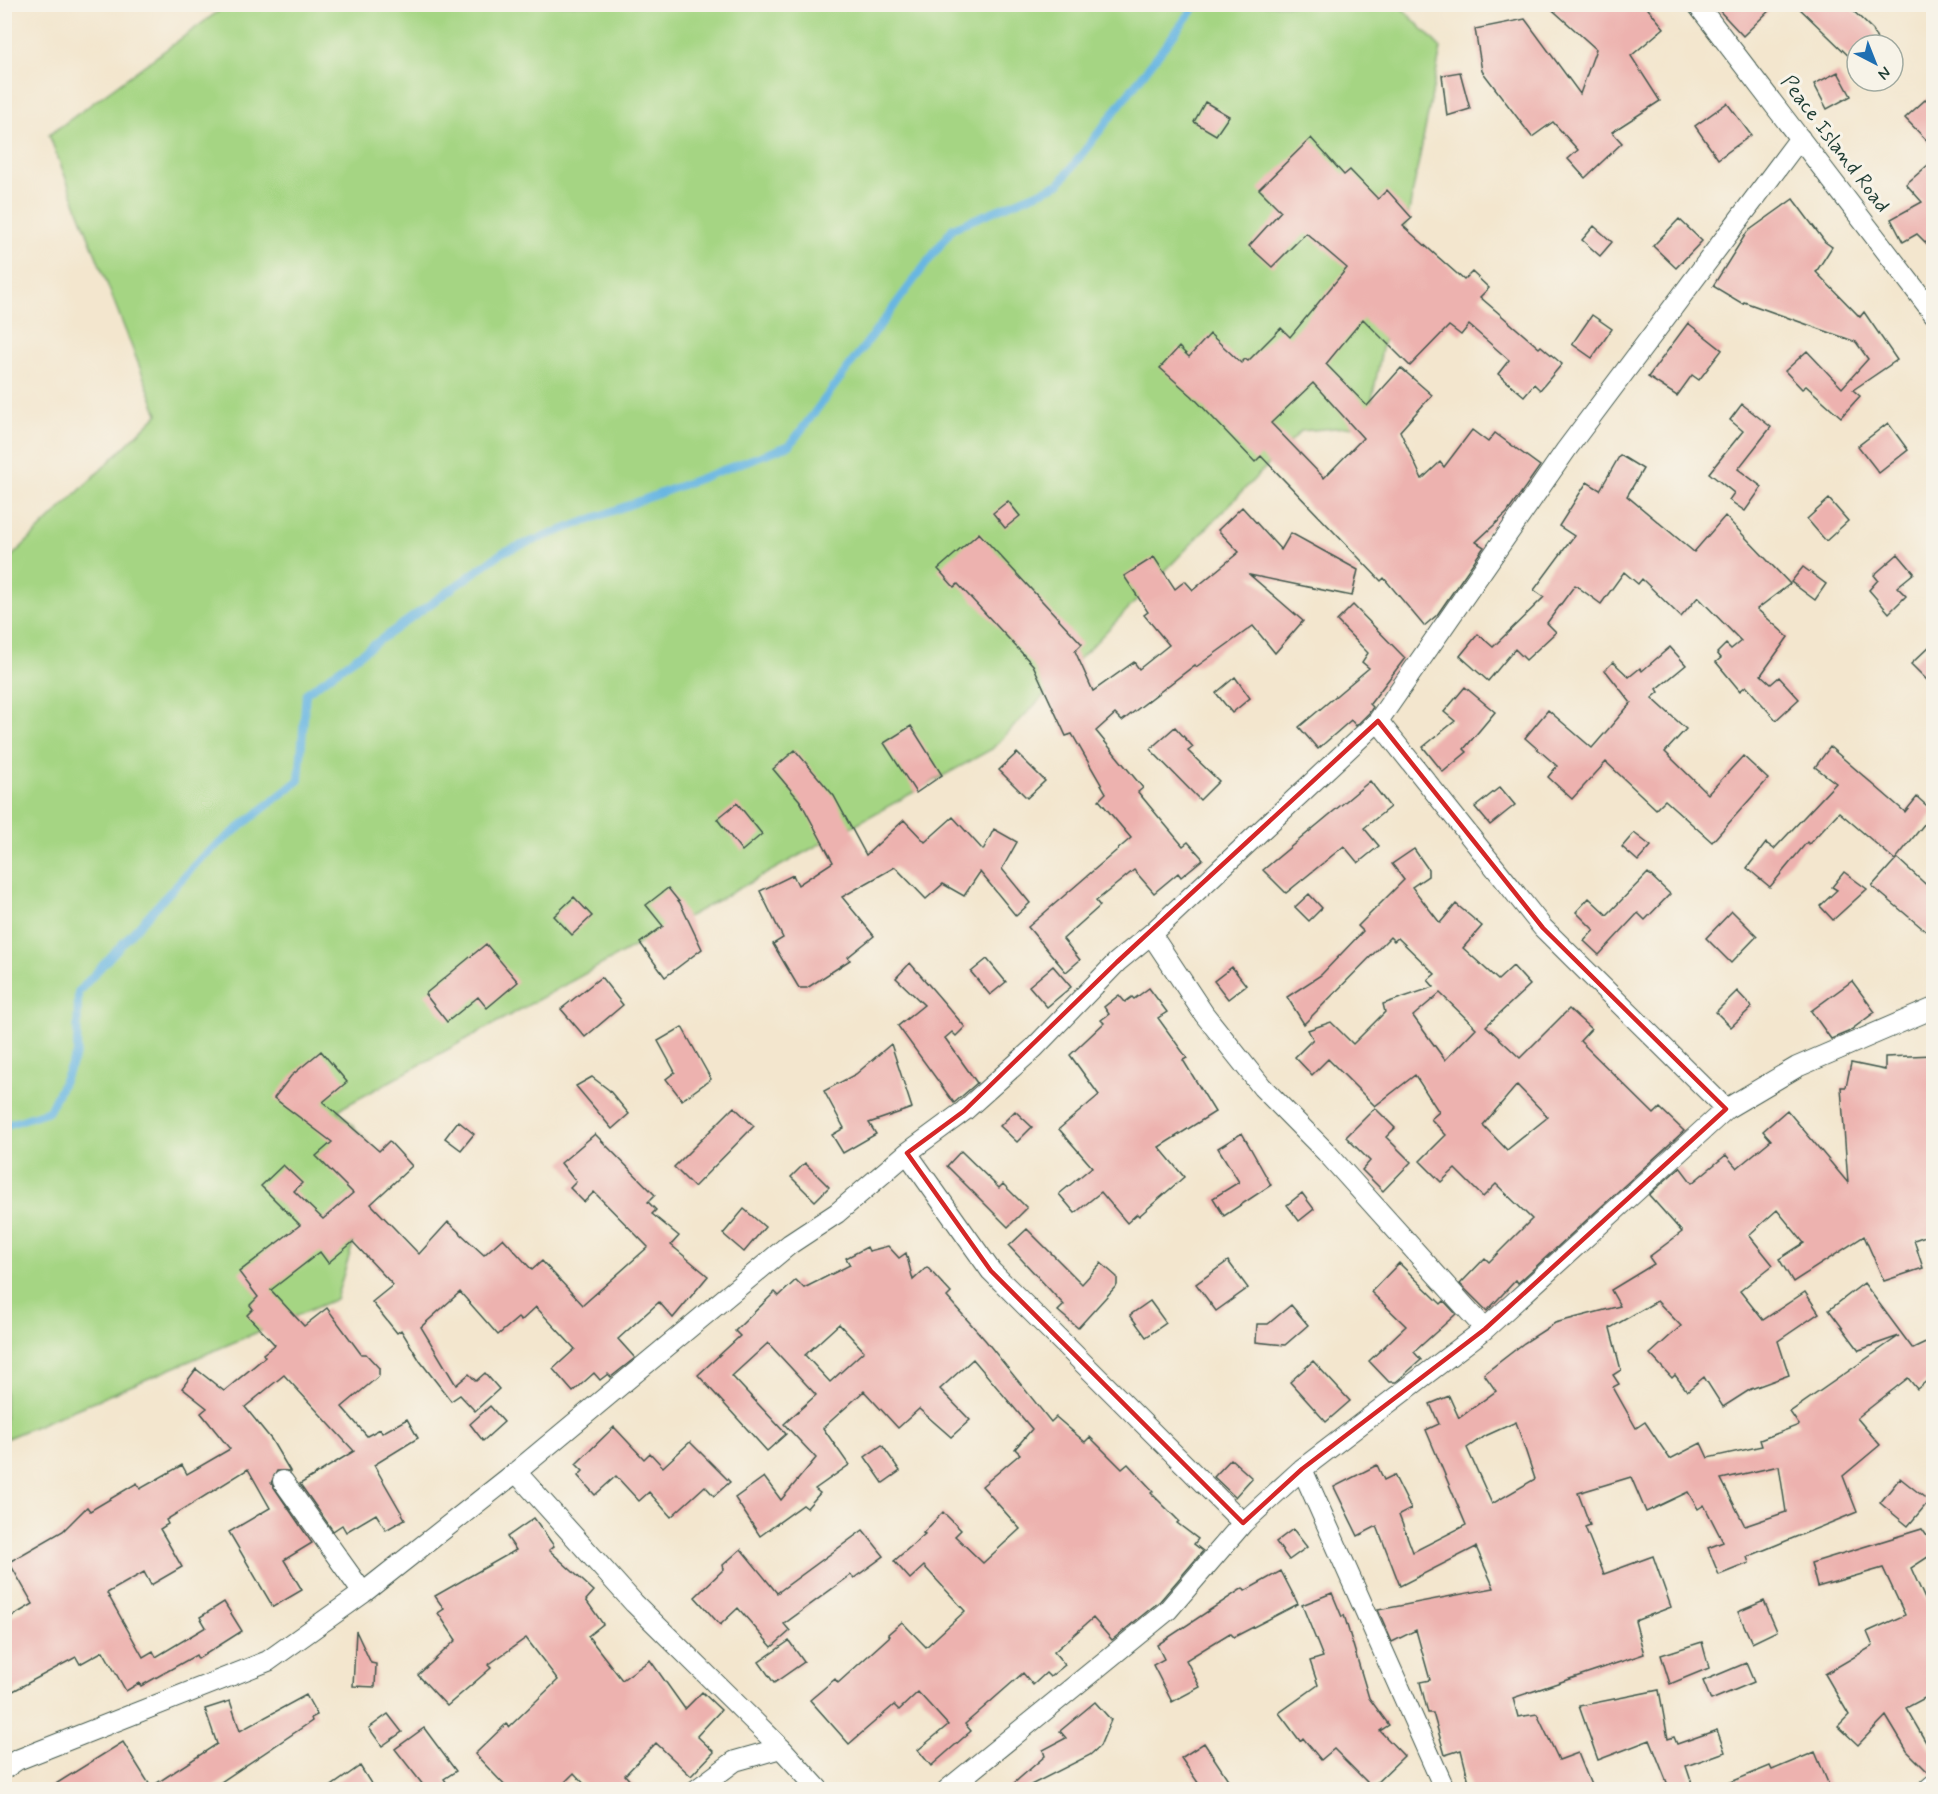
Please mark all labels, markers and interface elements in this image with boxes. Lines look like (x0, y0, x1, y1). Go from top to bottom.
north arrow (1845, 33, 1905, 93)
text: N (1873, 62, 1895, 84)
street label: Peace Island Road (1774, 70, 1896, 218)

